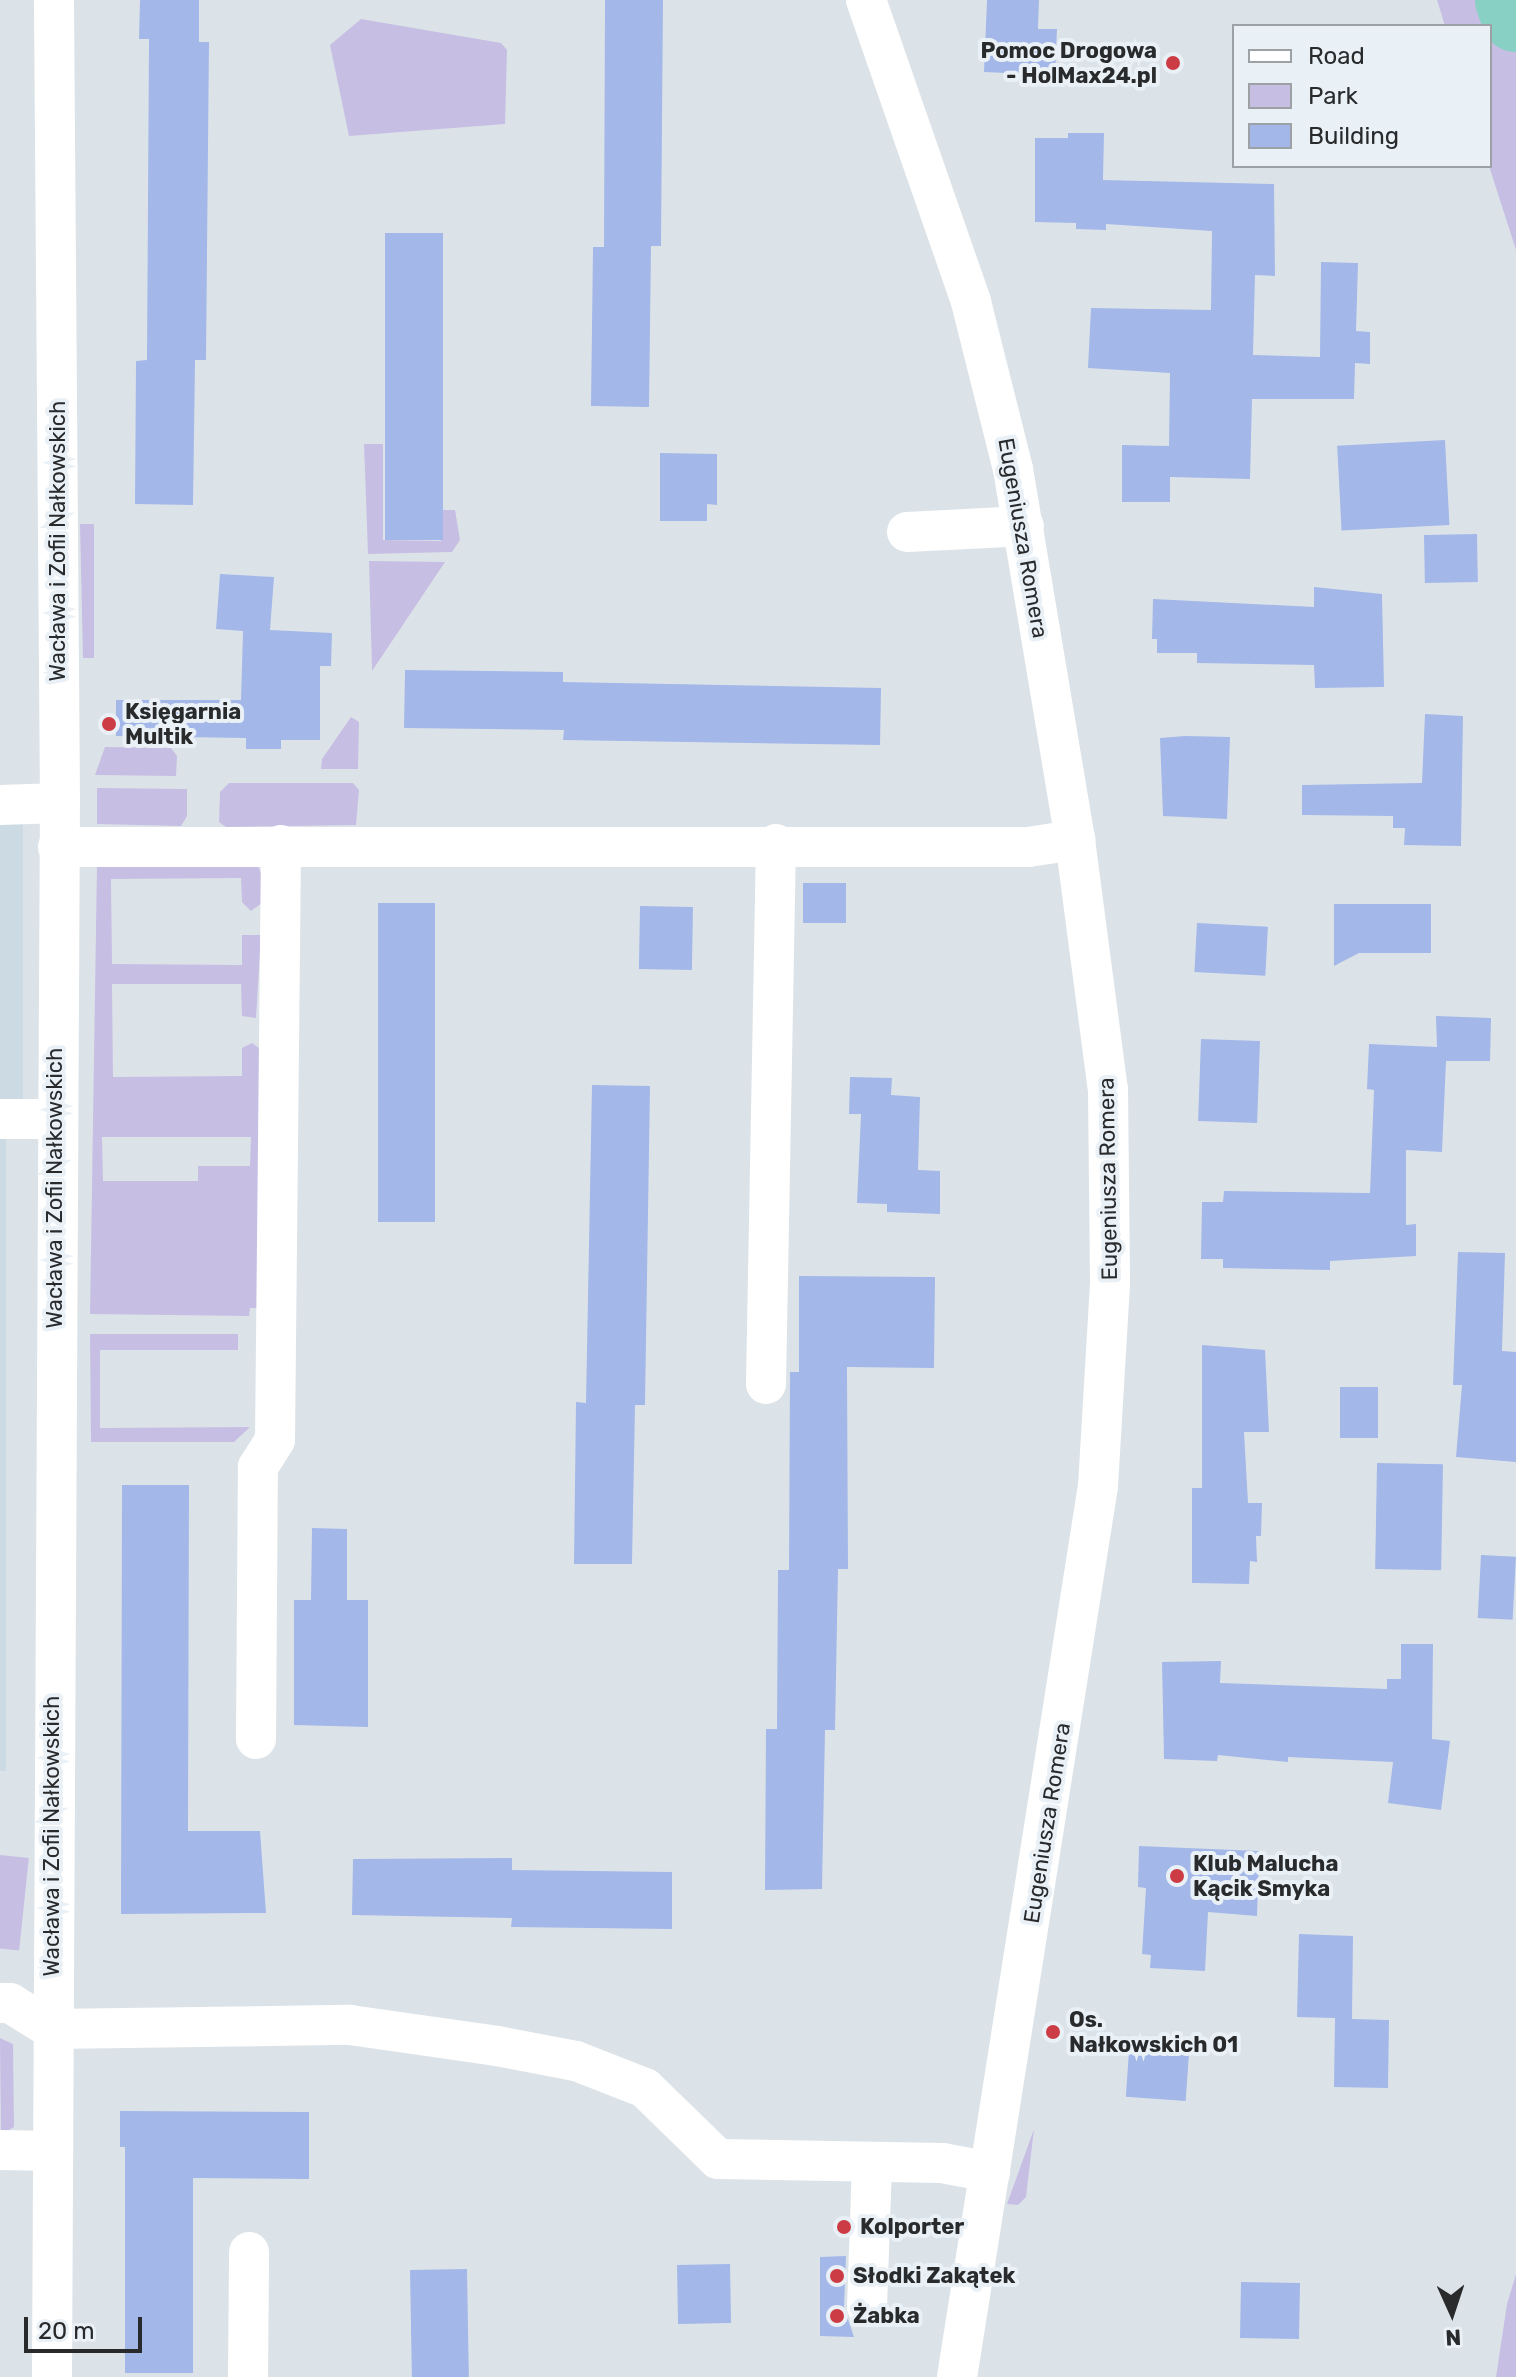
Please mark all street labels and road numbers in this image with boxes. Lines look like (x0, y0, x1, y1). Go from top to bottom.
street label: Wacława i Zofii Nałkowskich (45, 401, 71, 681)
street label: Eugeniusza Romera (992, 436, 1054, 640)
street label: Wacława i Zofii Nałkowskich (42, 1048, 68, 1328)
street label: Eugeniusza Romera (1093, 1077, 1123, 1281)
street label: Wacława i Zofii Nałkowskich (39, 1696, 65, 1976)
street label: Eugeniusza Romera (1018, 1721, 1076, 1925)

